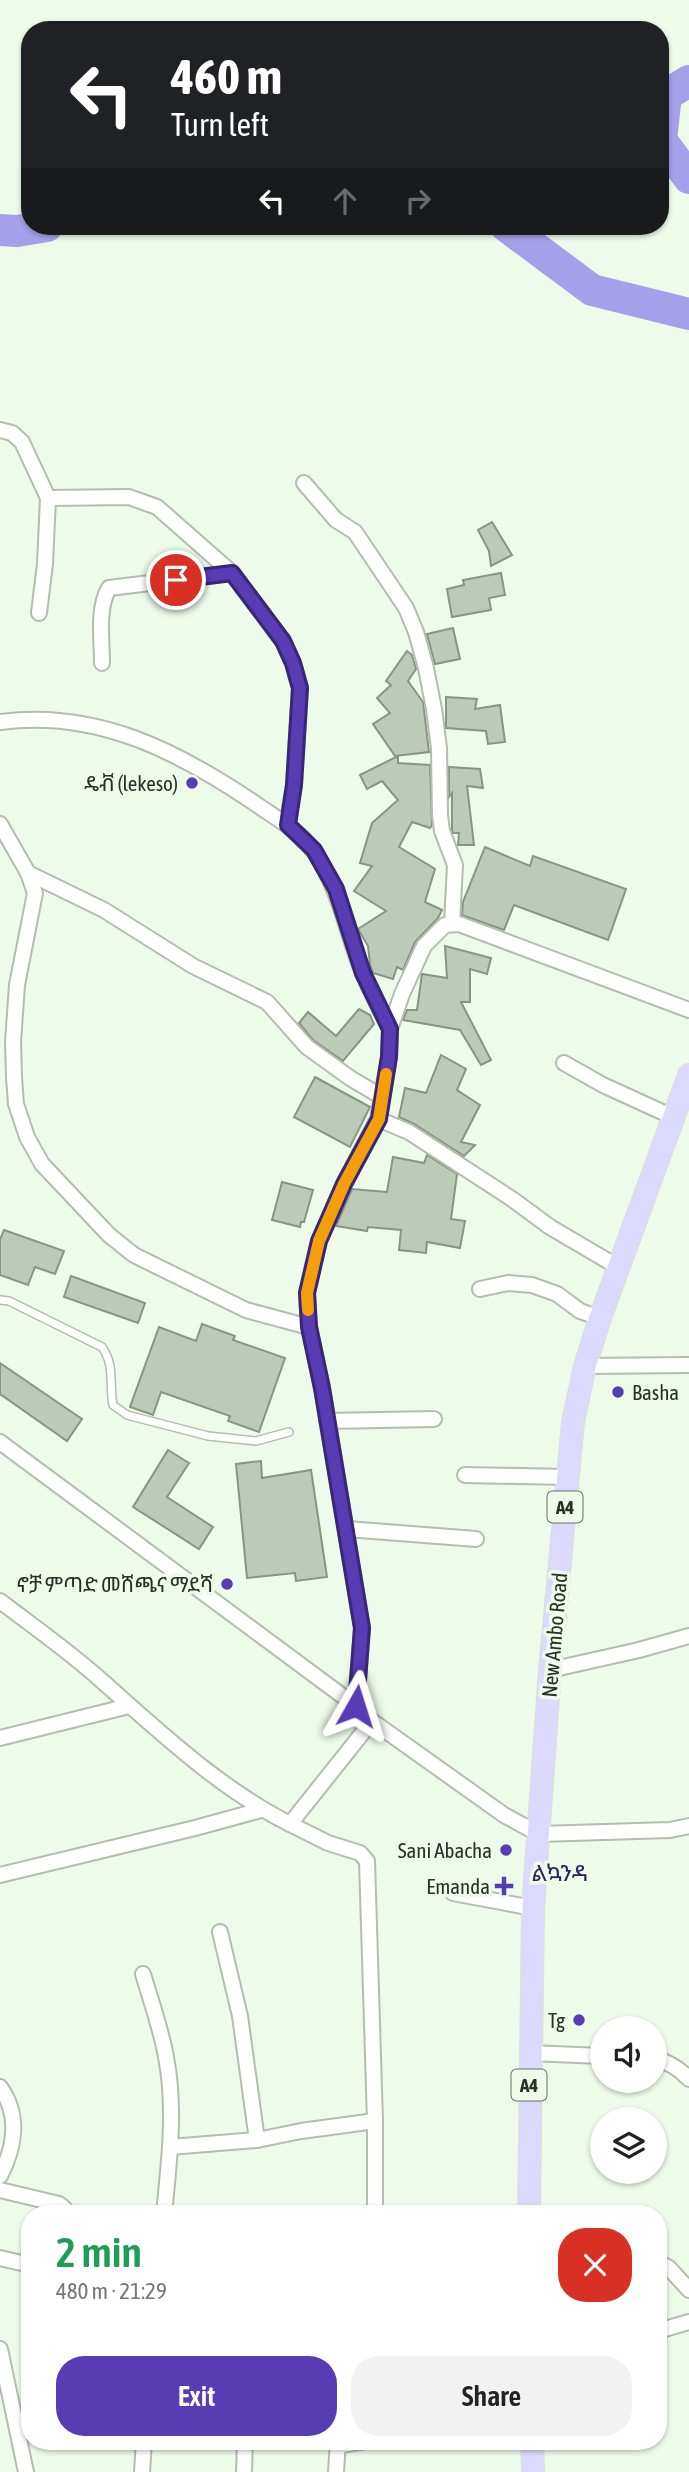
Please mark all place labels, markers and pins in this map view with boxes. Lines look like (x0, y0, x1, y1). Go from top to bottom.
pin (146, 550, 206, 610)
place label: ዴቭ (lekeso) (84, 771, 178, 795)
marker: ዴቭ (lekeso) (184, 775, 200, 791)
place label: Basha (632, 1380, 679, 1404)
marker: Basha (610, 1384, 626, 1400)
place label: ኖቻ ምጣድ መሸጫና ማደሻ (16, 1572, 213, 1596)
marker: ኖቻ ምጣድ መሸጫና ማደሻ (219, 1576, 235, 1592)
place label: Sani Abacha (398, 1838, 492, 1862)
marker: Sani Abacha (498, 1842, 514, 1858)
place label: Emanda (426, 1874, 490, 1898)
marker: Emanda (496, 1878, 512, 1894)
place label: Tg (548, 2008, 565, 2032)
marker: Tg (571, 2012, 587, 2028)

